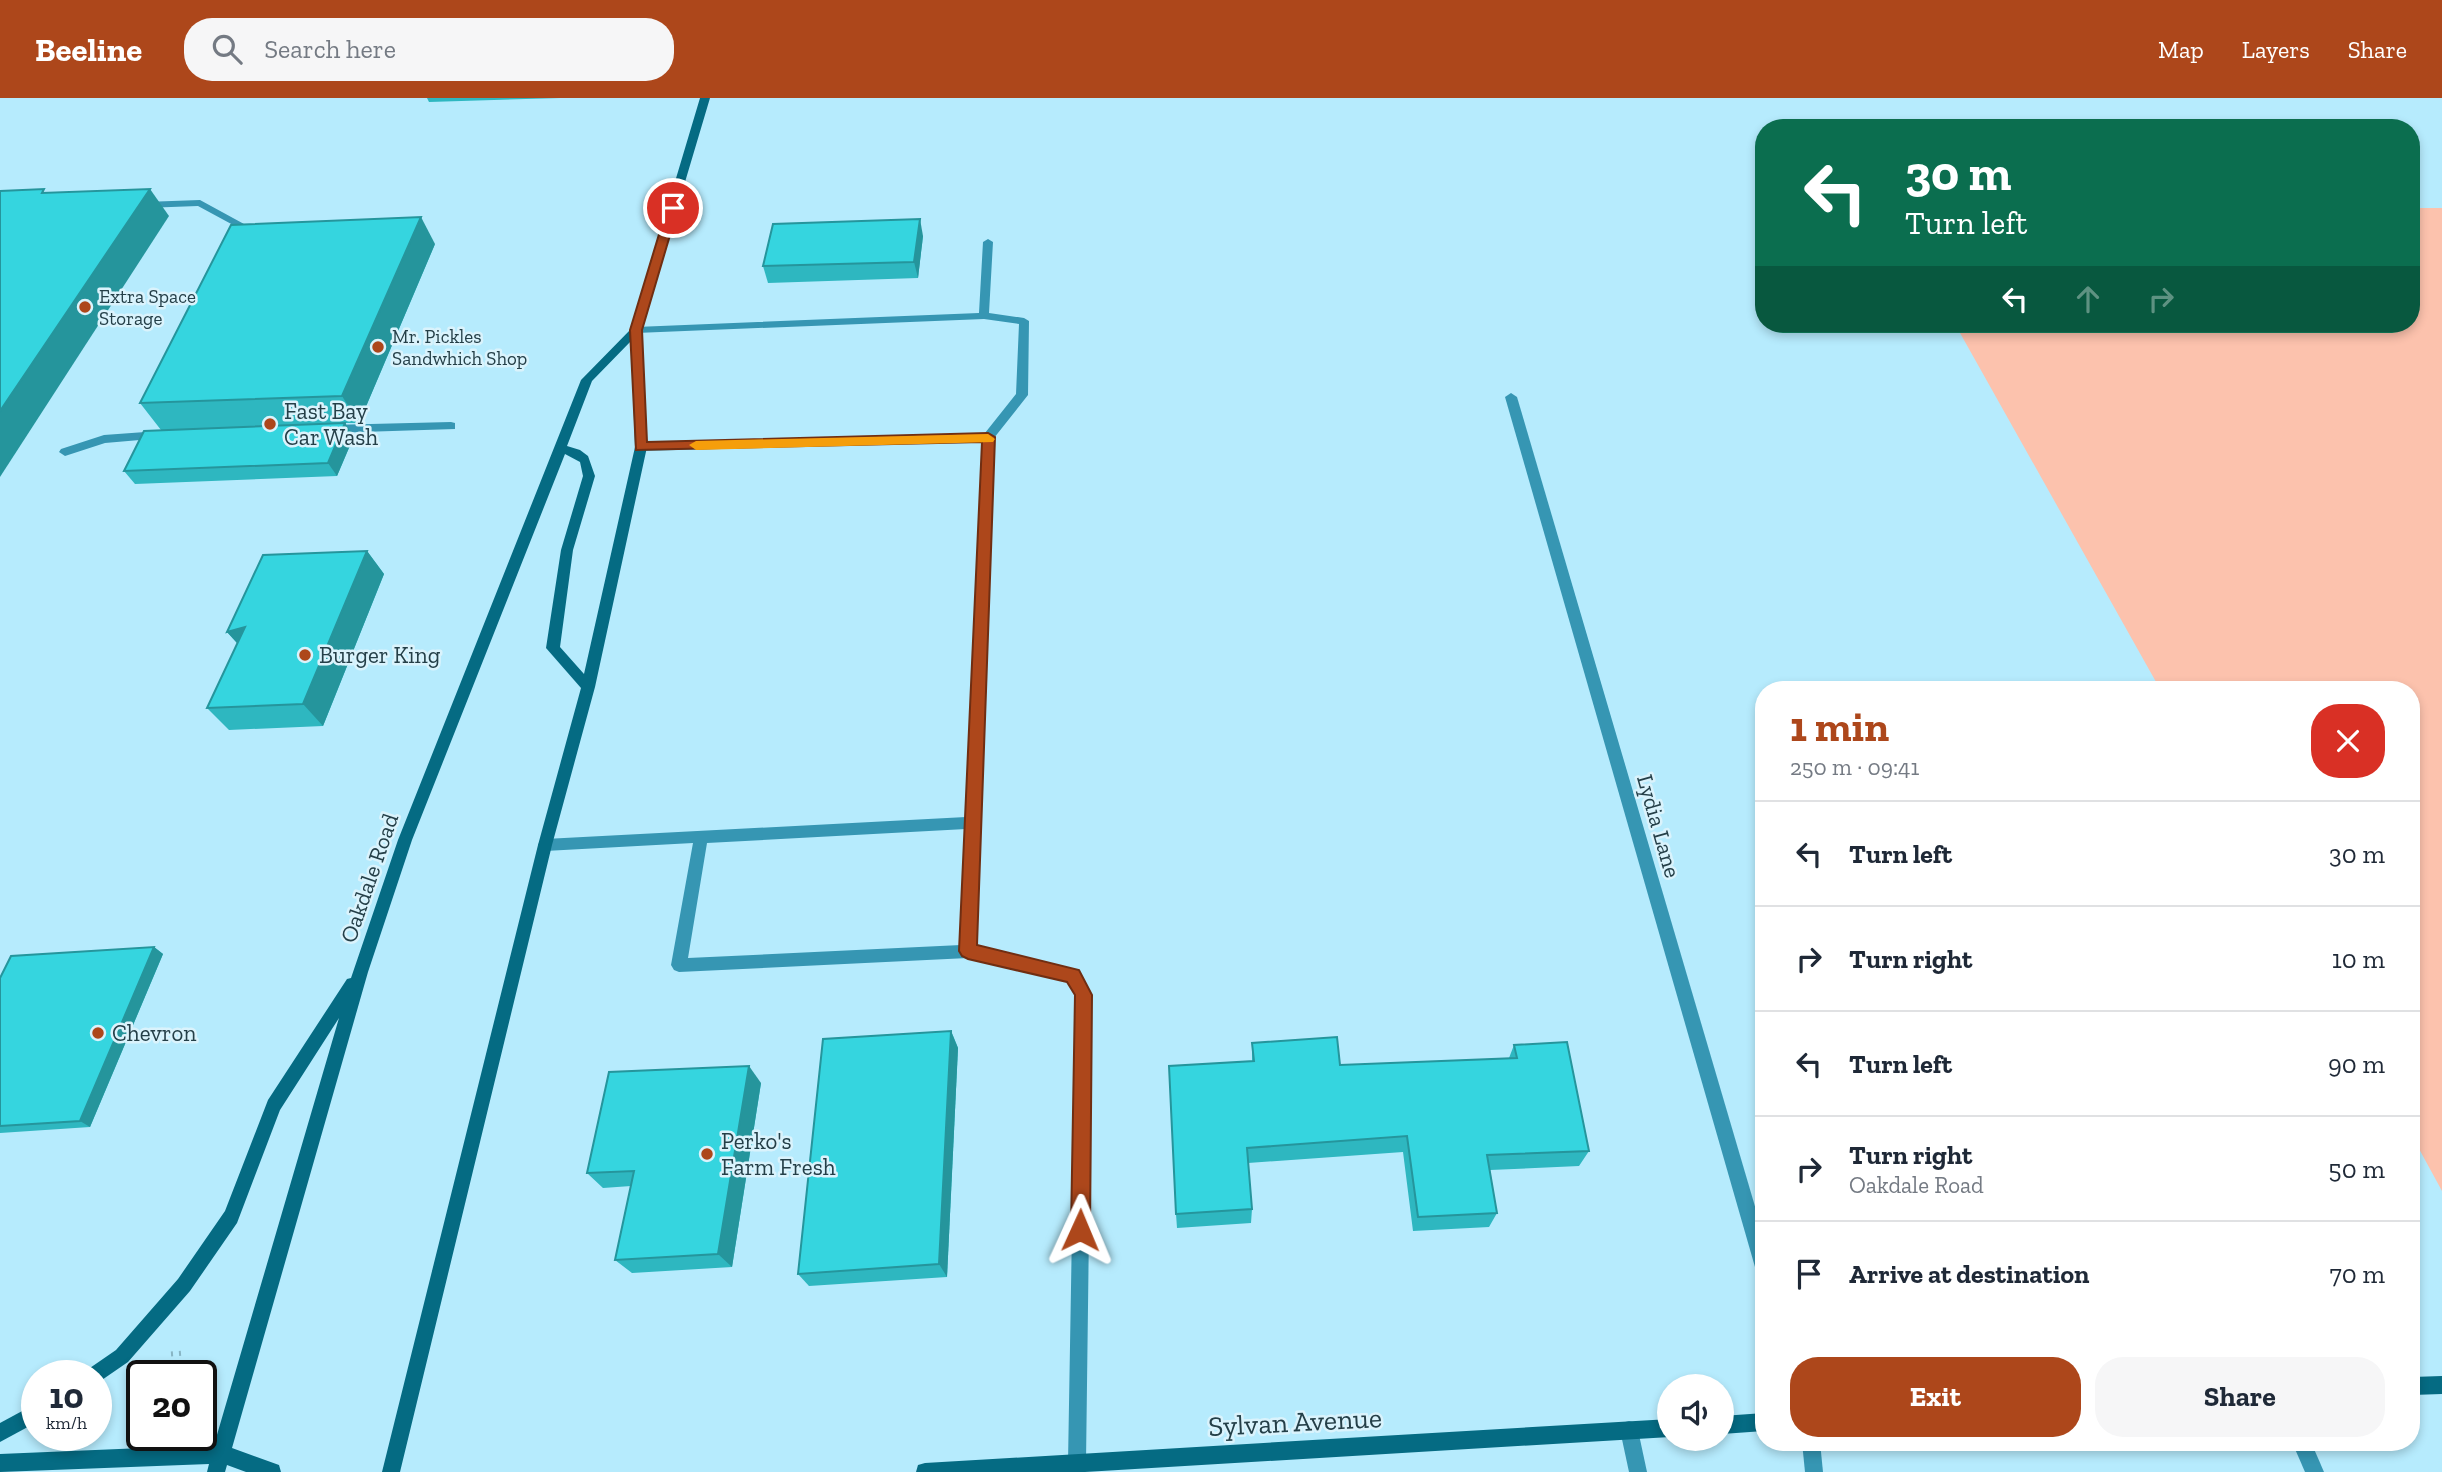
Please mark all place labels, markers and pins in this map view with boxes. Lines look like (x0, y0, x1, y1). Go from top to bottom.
pin (643, 178, 703, 238)
place label: Extra Space Storage (99, 285, 196, 330)
marker: Extra Space Storage (77, 299, 93, 315)
place label: Mr. Pickles Sandwhich Shop (392, 325, 527, 370)
marker: Mr. Pickles Sandwhich Shop (370, 339, 386, 355)
place label: Fast Bay Car Wash (284, 397, 378, 451)
marker: Fast Bay Car Wash (262, 416, 278, 432)
place label: Burger King (319, 641, 441, 669)
marker: Burger King (297, 647, 313, 663)
place label: Chevron (112, 1019, 196, 1047)
marker: Chevron (90, 1025, 106, 1041)
place label: Perko's Farm Fresh (721, 1127, 836, 1181)
marker: Perko's Farm Fresh (699, 1146, 715, 1162)

